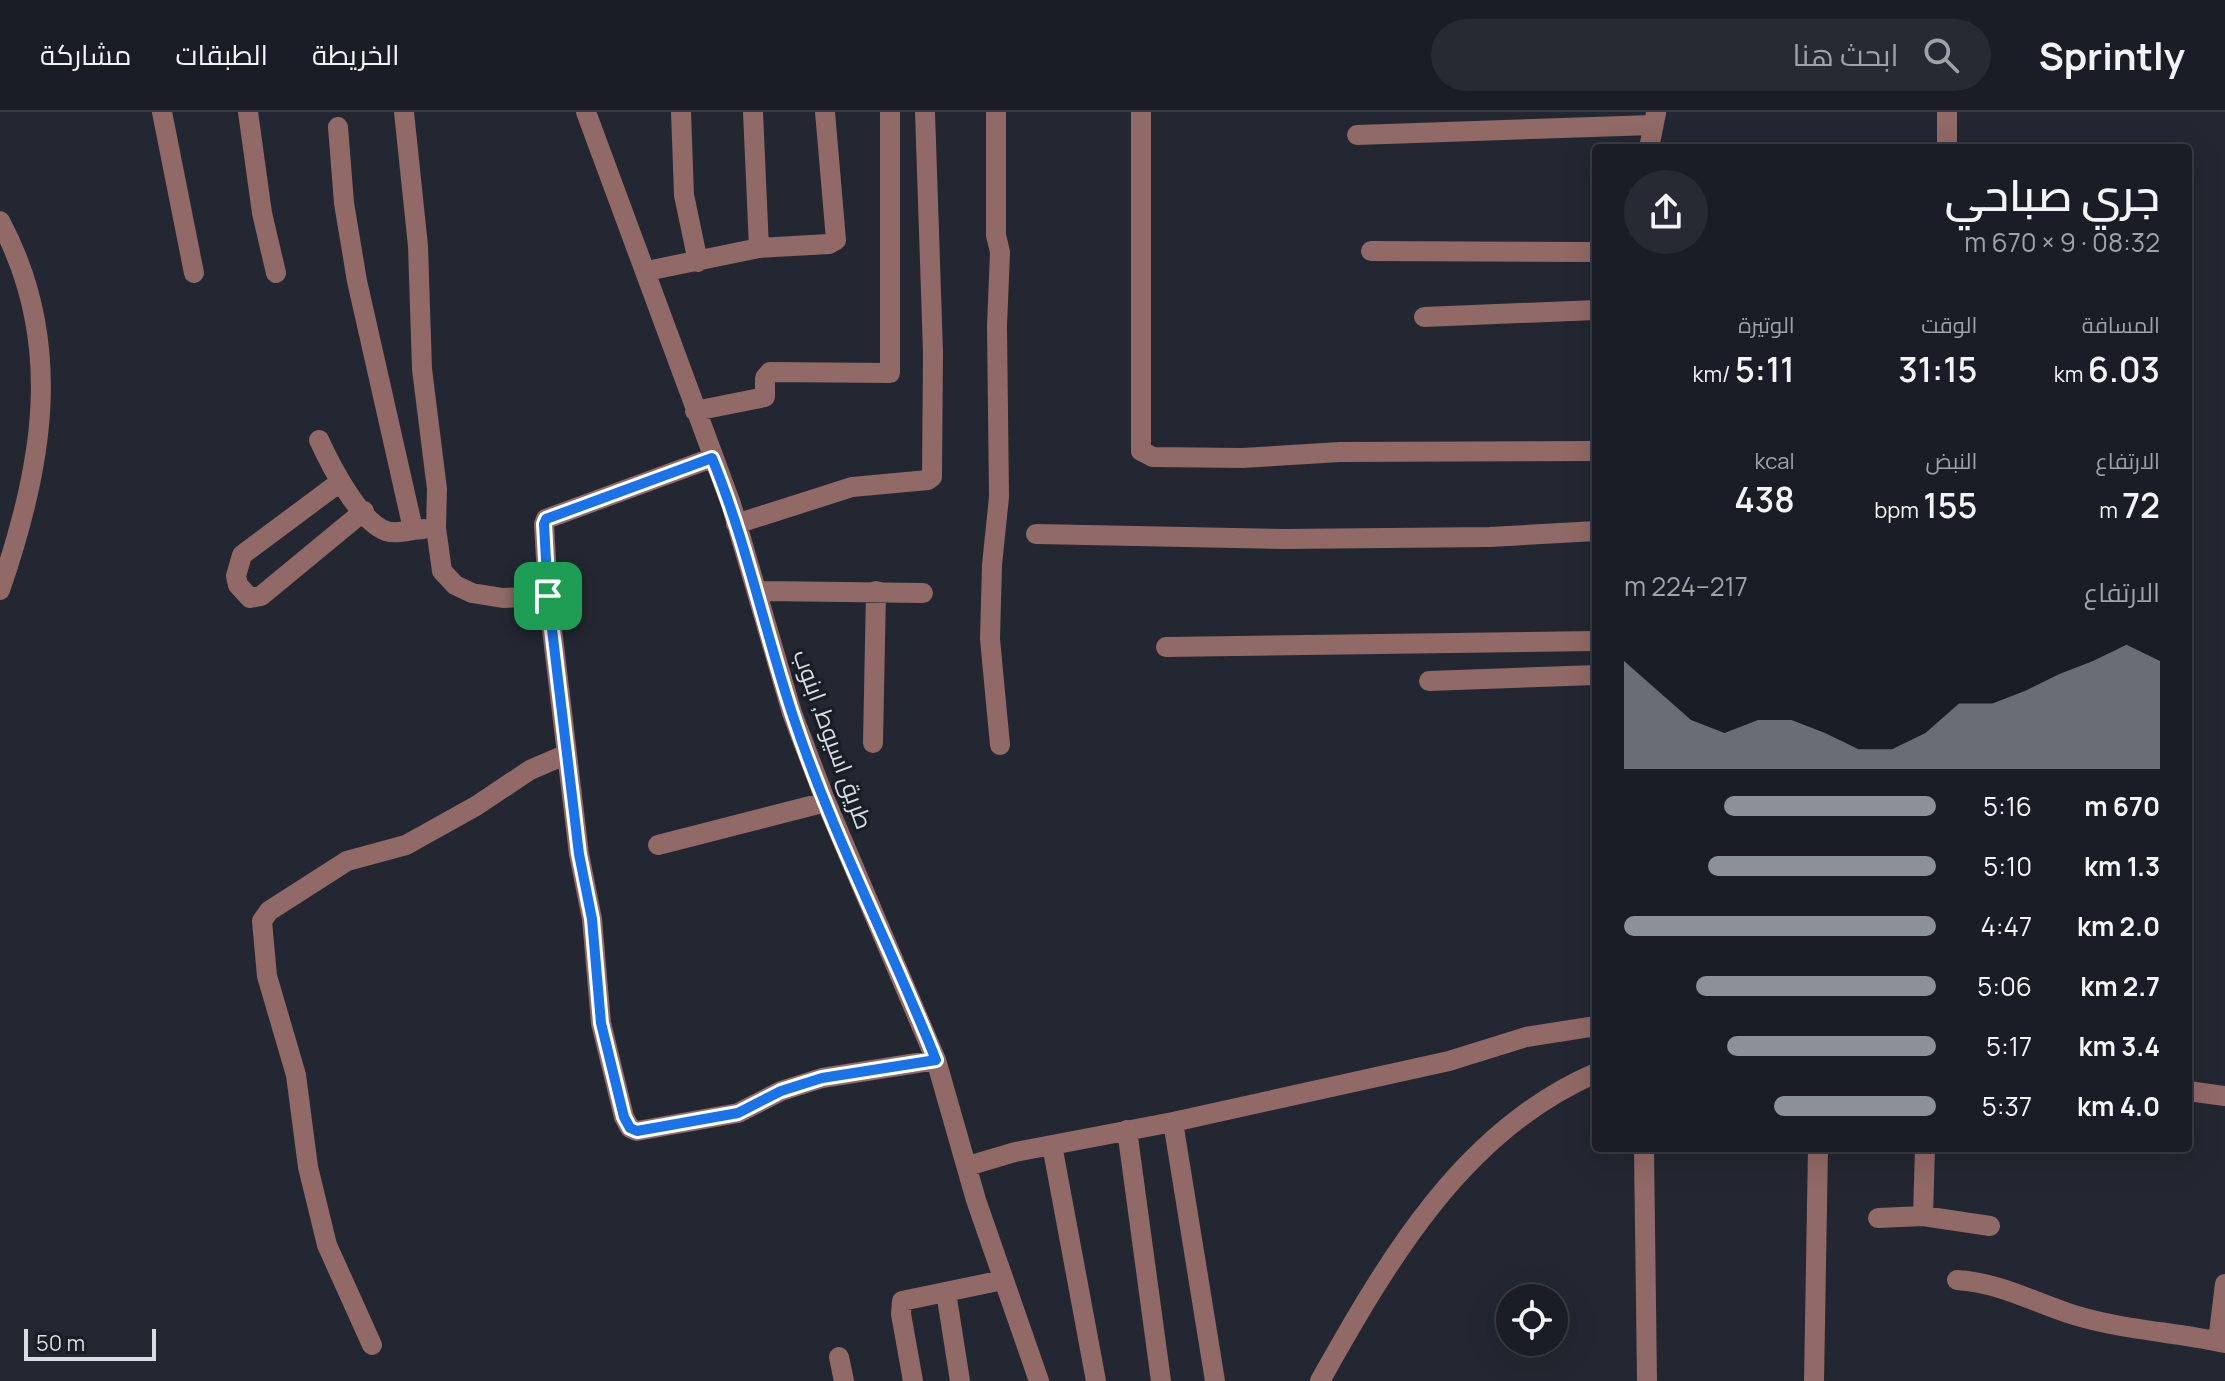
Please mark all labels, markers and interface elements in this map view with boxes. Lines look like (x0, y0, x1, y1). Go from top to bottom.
search box (1431, 19, 1991, 91)
text: Sprintly (2039, 29, 2185, 81)
icon: search (1919, 33, 1963, 77)
text: ابحث هنا (1792, 34, 1899, 75)
text: مشاركة (40, 35, 131, 73)
text: الطبقات (175, 35, 268, 73)
text: الخريطة (312, 35, 399, 73)
text: جري صباحي (1945, 164, 2160, 224)
button: share (1624, 170, 1708, 254)
text: 08:32 · 9 × 670 m (1964, 224, 2160, 260)
text: الوتيرة (1738, 310, 1795, 340)
text: الوقت (1921, 310, 1977, 340)
text: المسافة (2082, 310, 2160, 340)
text: 5:11 (1735, 346, 1795, 392)
text: 31:15 (1898, 346, 1977, 392)
text: 6.03 (2088, 346, 2160, 392)
text: /km (1692, 359, 1735, 389)
text: km (2054, 359, 2088, 389)
text: kcal (1755, 446, 1795, 476)
text: النبض (1926, 446, 1977, 476)
text: الارتفاع (2096, 446, 2160, 476)
text: 438 (1734, 476, 1795, 522)
text: 155 (1923, 482, 1977, 528)
text: 72 (2122, 482, 2160, 528)
text: bpm (1874, 495, 1923, 525)
text: m (2099, 495, 2122, 525)
pin (514, 562, 582, 630)
text: 217–224 m (1624, 568, 1748, 604)
icon: arrive (526, 574, 570, 618)
text: الارتفاع (2084, 574, 2160, 610)
street label: طريق اسيوط, ابنوب (786, 644, 882, 834)
text: 5:16 (1983, 788, 2032, 824)
text: 670 m (2084, 788, 2160, 824)
text: 5:10 (1983, 848, 2032, 884)
text: 1.3 km (2084, 848, 2160, 884)
text: 4:47 (1981, 908, 2032, 944)
text: 2.0 km (2077, 908, 2160, 944)
text: 5:06 (1977, 968, 2032, 1004)
text: 2.7 km (2080, 968, 2160, 1004)
text: 5:17 (1986, 1028, 2032, 1064)
text: 3.4 km (2079, 1028, 2160, 1064)
text: 5:37 (1982, 1088, 2032, 1124)
text: 4.0 km (2077, 1088, 2160, 1124)
map controls (1496, 1284, 1568, 1356)
button: locate (1496, 1284, 1568, 1356)
scale bar (24, 1325, 156, 1361)
text: 50 m (36, 1328, 85, 1358)

